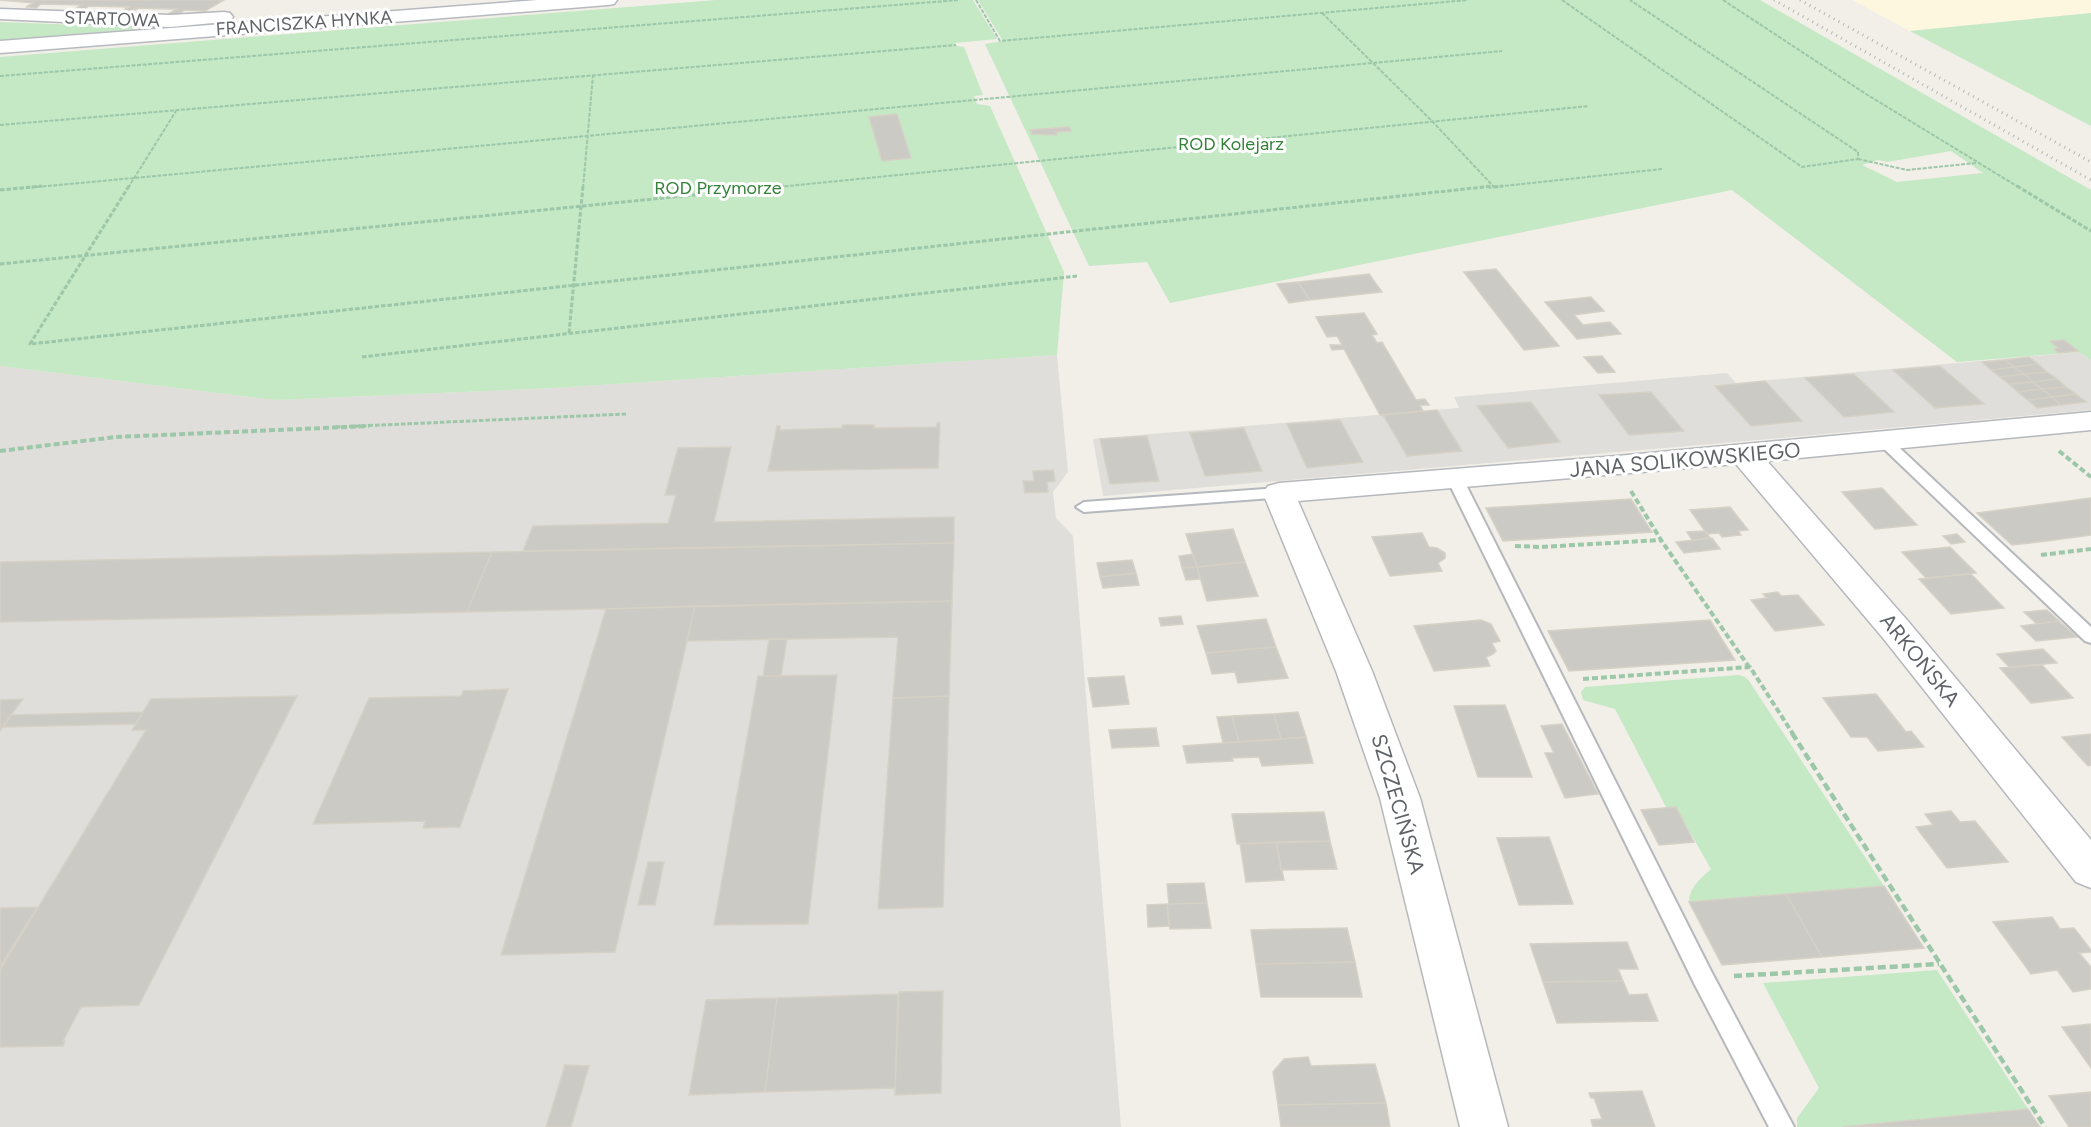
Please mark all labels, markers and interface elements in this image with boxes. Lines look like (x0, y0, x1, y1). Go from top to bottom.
street label: STARTOWA (64, 6, 160, 32)
street label: FRANCISZKA HYNKA (215, 6, 393, 40)
park label: ROD Kolejarz (1178, 133, 1284, 155)
park label: ROD Przymorze (654, 177, 782, 199)
street label: JANA SOLIKOWSKIEGO (1568, 437, 1801, 482)
street label: ARKOŃSKA (1875, 608, 1966, 711)
street label: SZCZECIŃSKA (1367, 731, 1430, 877)

